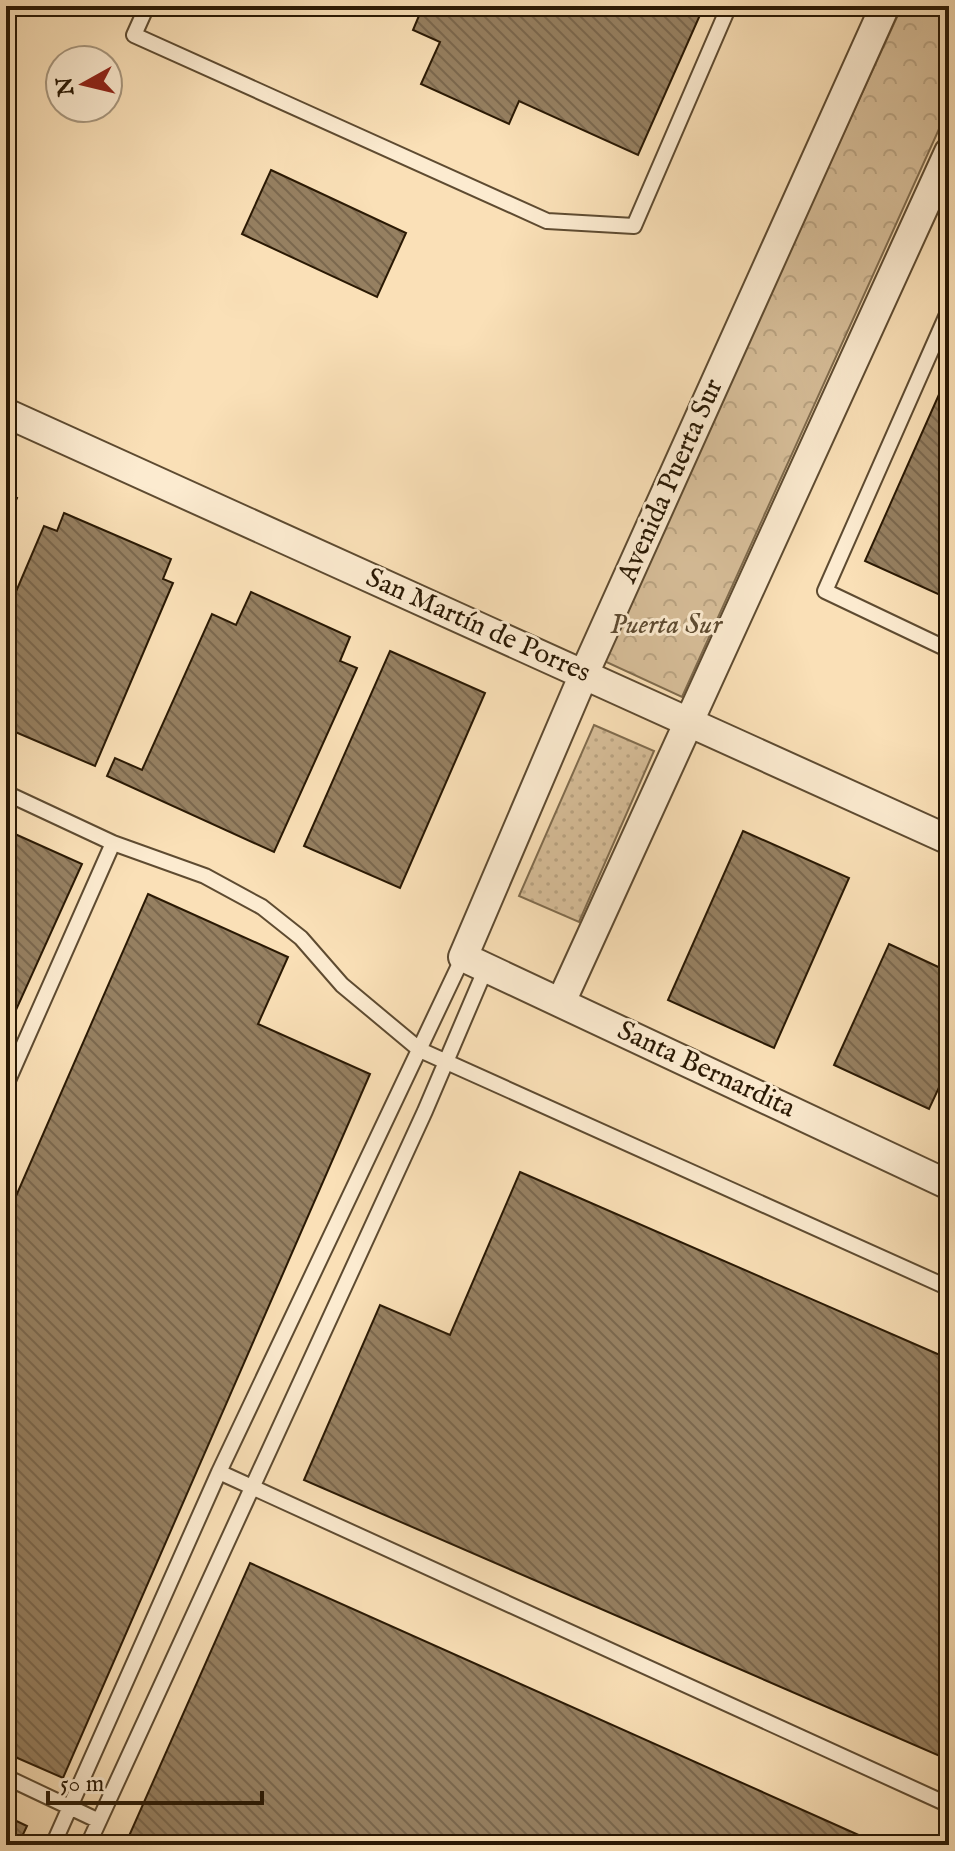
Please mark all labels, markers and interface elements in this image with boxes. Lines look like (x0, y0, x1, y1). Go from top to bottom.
north arrow (44, 44, 124, 124)
text: N (51, 75, 82, 99)
street label: Avenida Puerta Sur (610, 374, 732, 589)
street label: San Martín de Porres (360, 561, 596, 691)
park label: Puerta Sur (610, 608, 723, 643)
street label: Santa Bernardita (612, 1014, 801, 1127)
scale bar (48, 1755, 262, 1805)
text: 50 m (60, 1769, 104, 1800)

